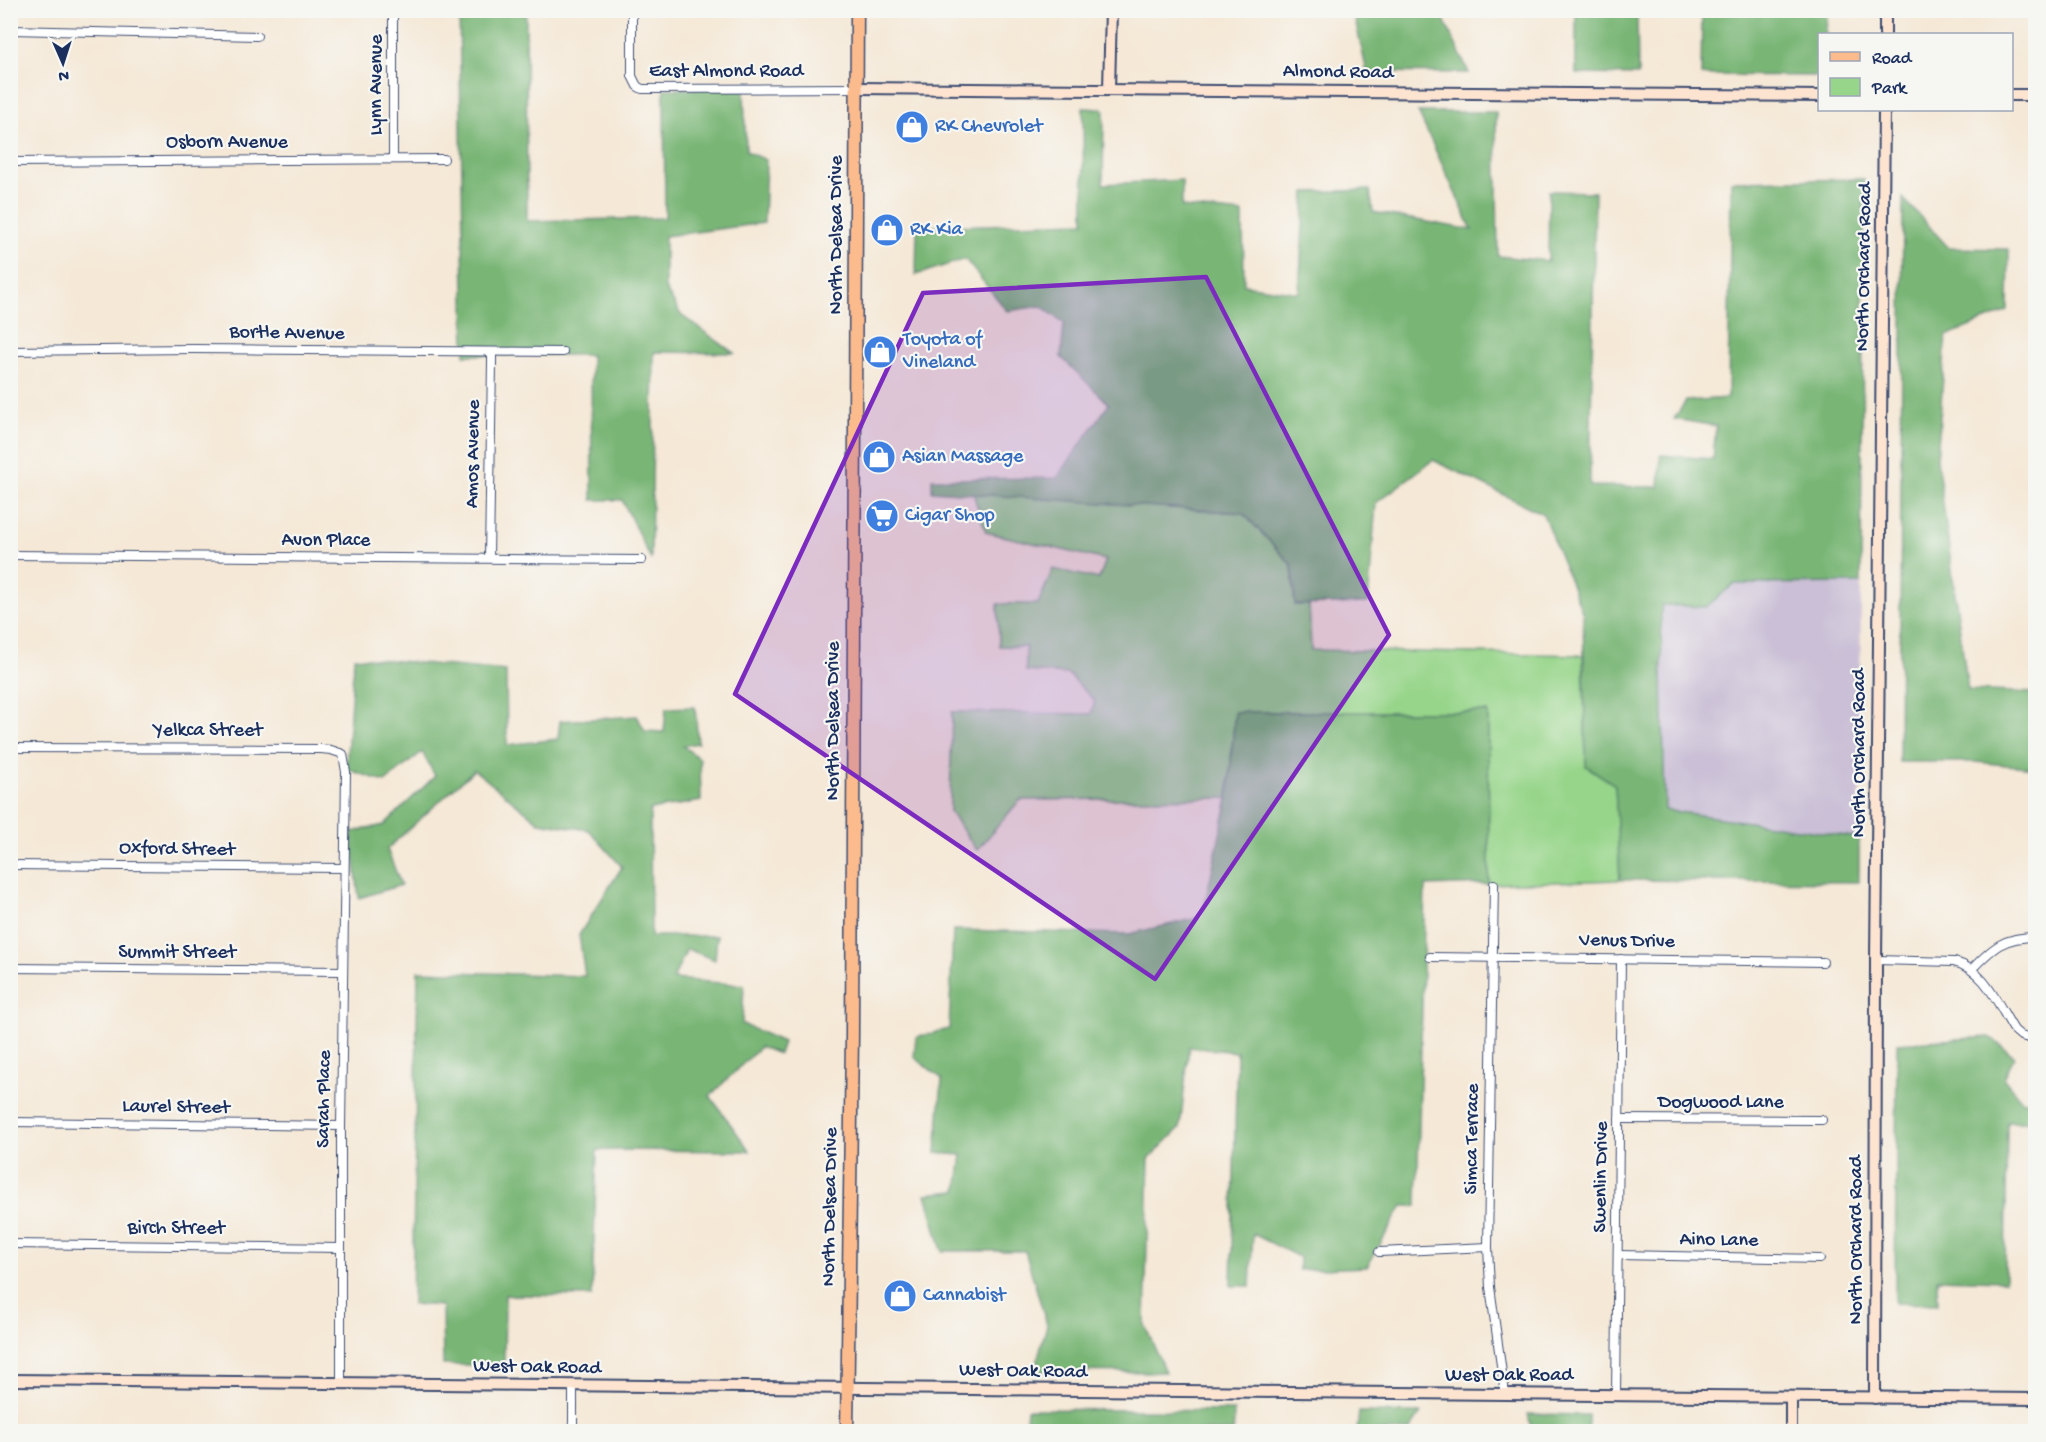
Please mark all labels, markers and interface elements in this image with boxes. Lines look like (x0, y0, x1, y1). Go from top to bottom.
north arrow (33, 33, 93, 93)
legend (1818, 33, 2013, 111)
street label: Lynn Avenue (366, 34, 389, 136)
text: Road (1872, 49, 1913, 70)
street label: East Almond Road (649, 61, 805, 84)
street label: Almond Road (1283, 61, 1396, 86)
text: N (57, 65, 69, 84)
text: Park (1871, 79, 1908, 100)
shop icon: RK Chevrolet (894, 109, 930, 145)
place label: RK Chevrolet (935, 116, 1044, 139)
street label: Osborn Avenue (166, 132, 289, 155)
street label: North Delsea Drive (826, 155, 849, 315)
street label: North Orchard Road (1852, 180, 1878, 352)
shop icon: RK Kia (869, 212, 905, 248)
place label: RK Kia (910, 219, 964, 242)
street label: Bortle Avenue (228, 321, 346, 347)
place label: Toyota of Vineland (902, 329, 984, 375)
shop icon: Toyota of Vineland (862, 334, 898, 370)
street label: Amos Avenue (462, 399, 486, 509)
shop icon: Asian Massage (861, 439, 897, 475)
place label: Asian Massage (902, 446, 1024, 469)
supermarket icon: Cigar Shop (864, 498, 900, 534)
place label: Cigar Shop (905, 505, 995, 528)
street label: Avon Place (282, 530, 371, 553)
street label: North Delsea Drive (823, 641, 846, 801)
street label: North Orchard Road (1849, 666, 1872, 838)
street label: Yelkca Street (152, 720, 264, 743)
street label: Oxford Street (119, 837, 237, 863)
street label: Venus Drive (1578, 930, 1676, 954)
street label: Summit Street (118, 942, 238, 965)
street label: Sarah Place (313, 1049, 337, 1148)
street label: Simca Terrace (1461, 1083, 1485, 1195)
street label: Dogwood Lane (1656, 1092, 1785, 1115)
street label: Laurel Street (122, 1096, 232, 1120)
street label: Swenlin Drive (1590, 1121, 1614, 1233)
street label: North Delsea Drive (818, 1127, 844, 1287)
street label: North Orchard Road (1846, 1153, 1869, 1325)
street label: Birch Street (126, 1218, 226, 1241)
street label: Aino Lane (1679, 1229, 1759, 1253)
shop icon: Cannabist (882, 1278, 918, 1314)
place label: Cannabist (923, 1285, 1007, 1308)
street label: West Oak Road (473, 1355, 603, 1381)
street label: West Oak Road (959, 1359, 1089, 1385)
street label: West Oak Road (1445, 1365, 1575, 1388)

